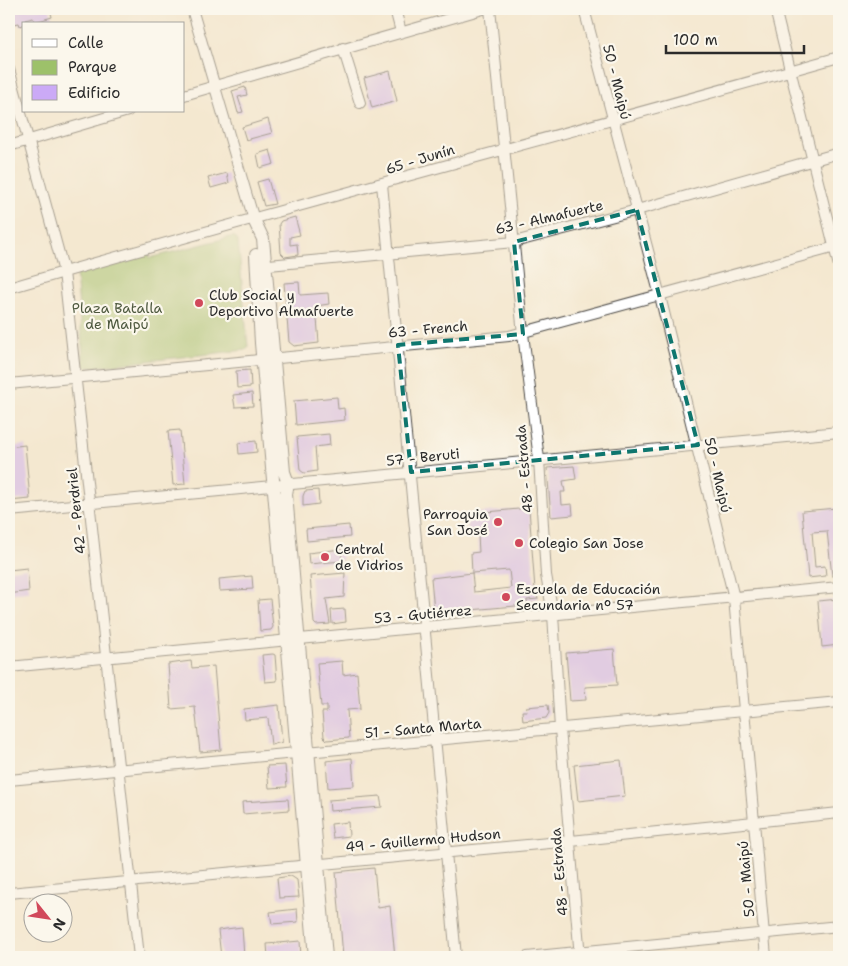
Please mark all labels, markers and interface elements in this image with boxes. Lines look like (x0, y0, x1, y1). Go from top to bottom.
legend (22, 22, 185, 112)
scale bar (666, 22, 803, 54)
text: 100 m (673, 30, 718, 50)
text: Calle (68, 33, 104, 53)
street label: 50 - Maipú (599, 43, 635, 121)
text: Parque (68, 57, 117, 77)
text: Edificio (68, 83, 120, 103)
street label: 65 - Junín (383, 140, 457, 178)
street label: 63 - Almafuerte (493, 196, 605, 238)
place label: Club Social y Deportivo Almafuerte (209, 286, 354, 320)
marker: Club Social y Deportivo Almafuerte (193, 297, 205, 309)
park label: Plaza Batalla de Maipú (72, 299, 163, 333)
street label: 63 - French (387, 317, 469, 341)
street label: 48 - Estrada (511, 424, 537, 514)
street label: 50 - Maipú (701, 436, 735, 514)
street label: 57 - Beruti (385, 444, 461, 470)
street label: 42 - Perdriel (62, 466, 89, 555)
place label: Parroquia San José (423, 505, 488, 539)
marker: Parroquia San José (492, 516, 504, 528)
place label: Colegio San Jose (529, 534, 644, 552)
marker: Colegio San Jose (513, 537, 525, 549)
place label: Central de Vidrios (335, 540, 404, 574)
marker: Central de Vidrios (319, 551, 331, 563)
place label: Escuela de Educación Secundaria nº 57 (516, 580, 661, 614)
marker: Escuela de Educación Secundaria nº 57 (500, 591, 512, 603)
street label: 53 - Gutiérrez (373, 601, 473, 627)
street label: 51 - Santa Marta (364, 714, 482, 742)
street label: 49 - Guillermo Hudson (345, 824, 502, 856)
street label: 48 - Estrada (546, 827, 572, 917)
street label: 50 - Maipú (734, 840, 758, 918)
north arrow (22, 894, 72, 944)
text: N (49, 915, 70, 934)

